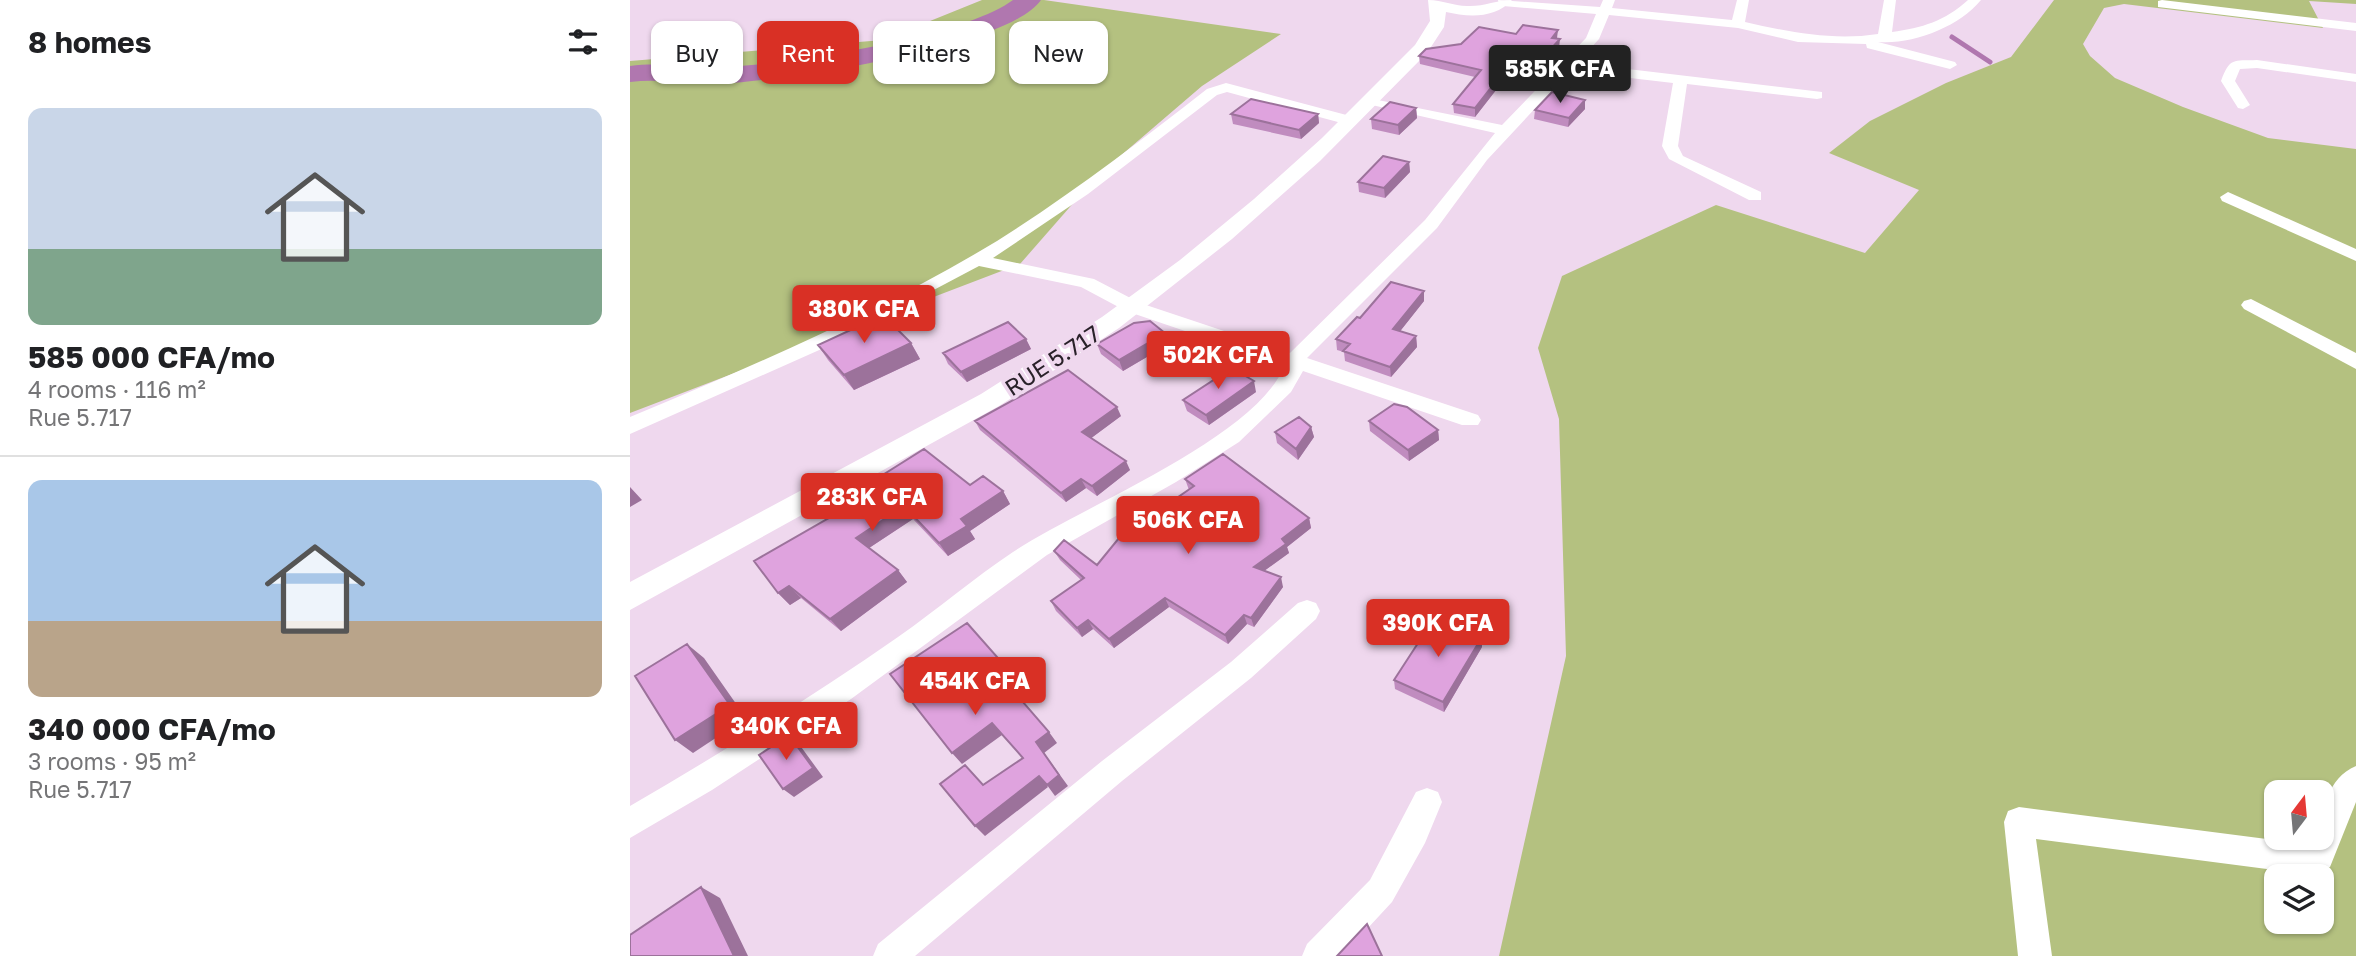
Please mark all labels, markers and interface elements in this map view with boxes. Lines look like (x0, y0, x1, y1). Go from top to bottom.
chip: Buy (651, 21, 743, 84)
chip: Rent (757, 21, 859, 84)
chip: Filters (873, 21, 995, 84)
chip: New (1009, 21, 1108, 84)
icon: filters (564, 23, 602, 61)
text: 8 homes (28, 24, 152, 60)
pin: 585K CFA (1488, 46, 1632, 105)
text: 585K CFA (1505, 54, 1615, 82)
icon: home (252, 154, 378, 280)
pin: 380K CFA (792, 286, 936, 345)
text: 380K CFA (808, 294, 920, 322)
street label: RUE 5.717 (999, 319, 1105, 401)
pin: 502K CFA (1146, 332, 1290, 391)
text: 585 000 CFA/mo (28, 339, 275, 375)
text: 502K CFA (1163, 340, 1273, 368)
text: 4 rooms · 116 m² (28, 375, 206, 403)
text: Rue 5.717 (28, 403, 132, 431)
pin: 283K CFA (800, 474, 944, 533)
text: 283K CFA (817, 482, 927, 510)
pin: 506K CFA (1116, 496, 1260, 556)
text: 506K CFA (1132, 505, 1244, 533)
icon: home (252, 526, 378, 652)
pin: 390K CFA (1366, 600, 1510, 659)
text: 390K CFA (1382, 608, 1494, 636)
pin: 454K CFA (903, 658, 1047, 717)
text: 454K CFA (920, 666, 1030, 694)
pin: 340K CFA (714, 702, 858, 762)
text: 340 000 CFA/mo (28, 711, 276, 747)
text: 340K CFA (731, 711, 841, 739)
text: 3 rooms · 95 m² (28, 747, 196, 775)
text: Rue 5.717 (28, 775, 132, 803)
north arrow (2264, 780, 2334, 850)
map controls (2264, 780, 2334, 934)
button: layers (2264, 864, 2334, 934)

